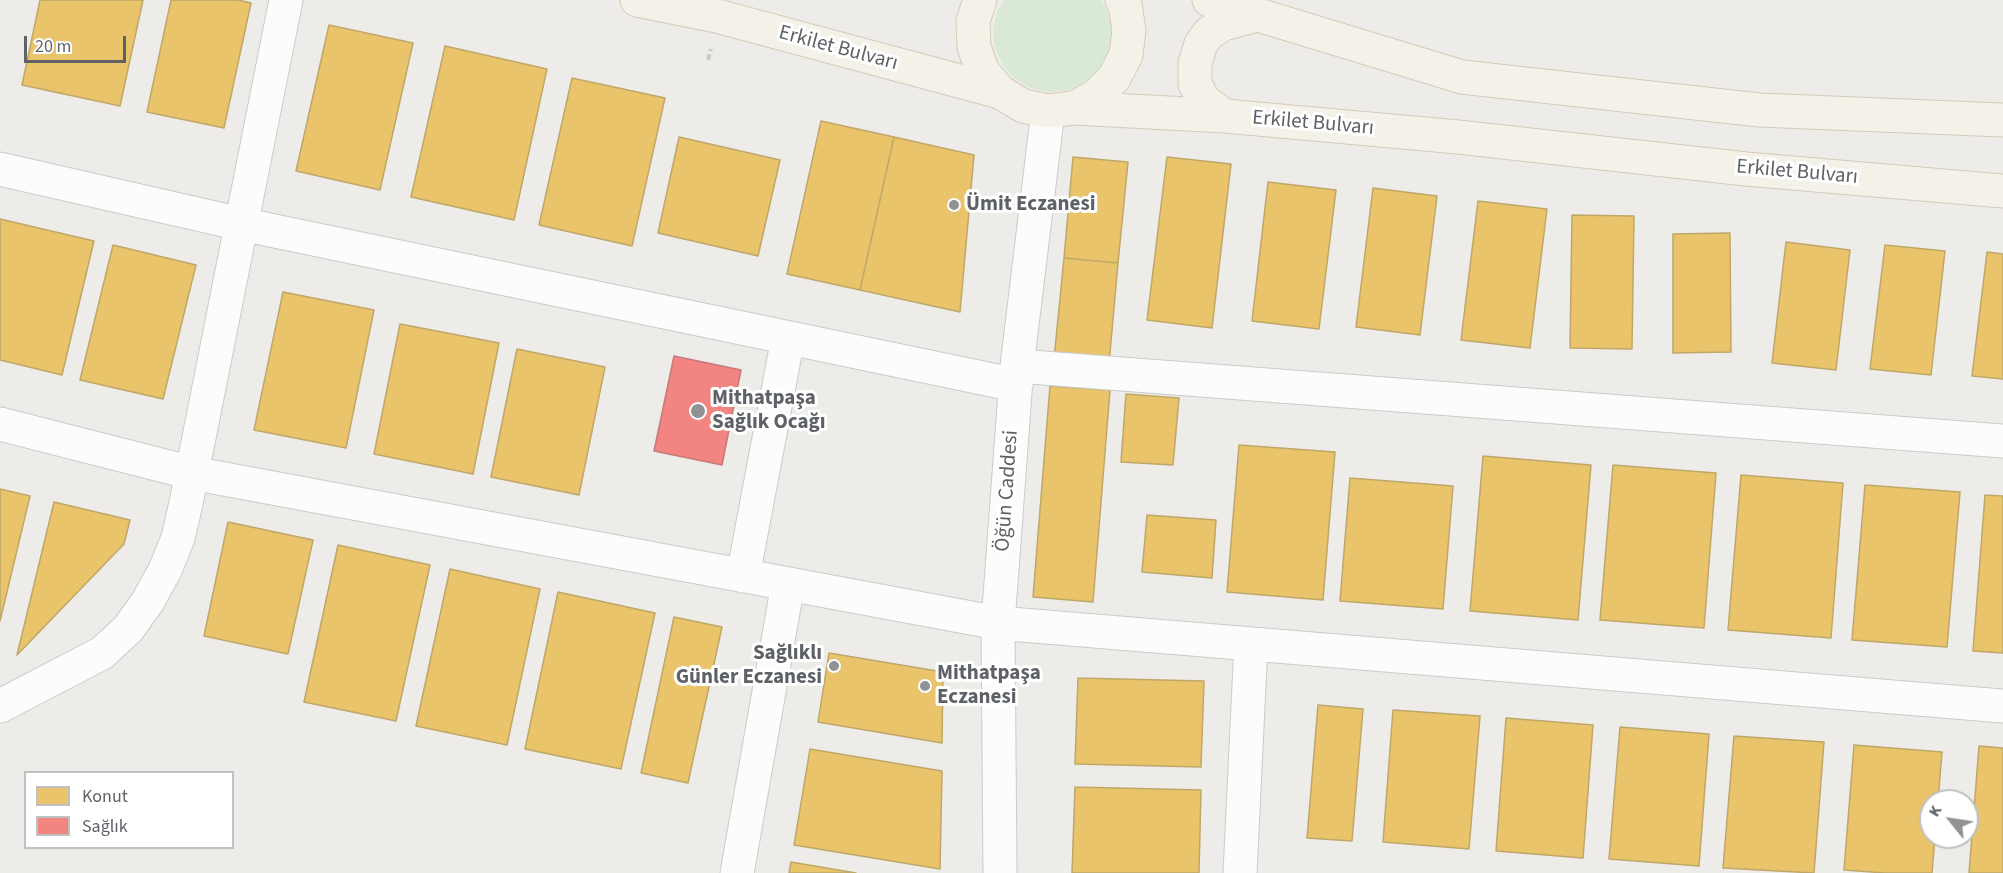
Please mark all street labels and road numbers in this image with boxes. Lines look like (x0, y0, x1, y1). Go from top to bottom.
street label: Erkilet Bulvarı (776, 21, 900, 77)
street label: Erkilet Bulvarı (1251, 106, 1375, 142)
street label: Erkilet Bulvarı (1735, 155, 1859, 191)
street label: Öğün Caddesi (991, 429, 1025, 553)

